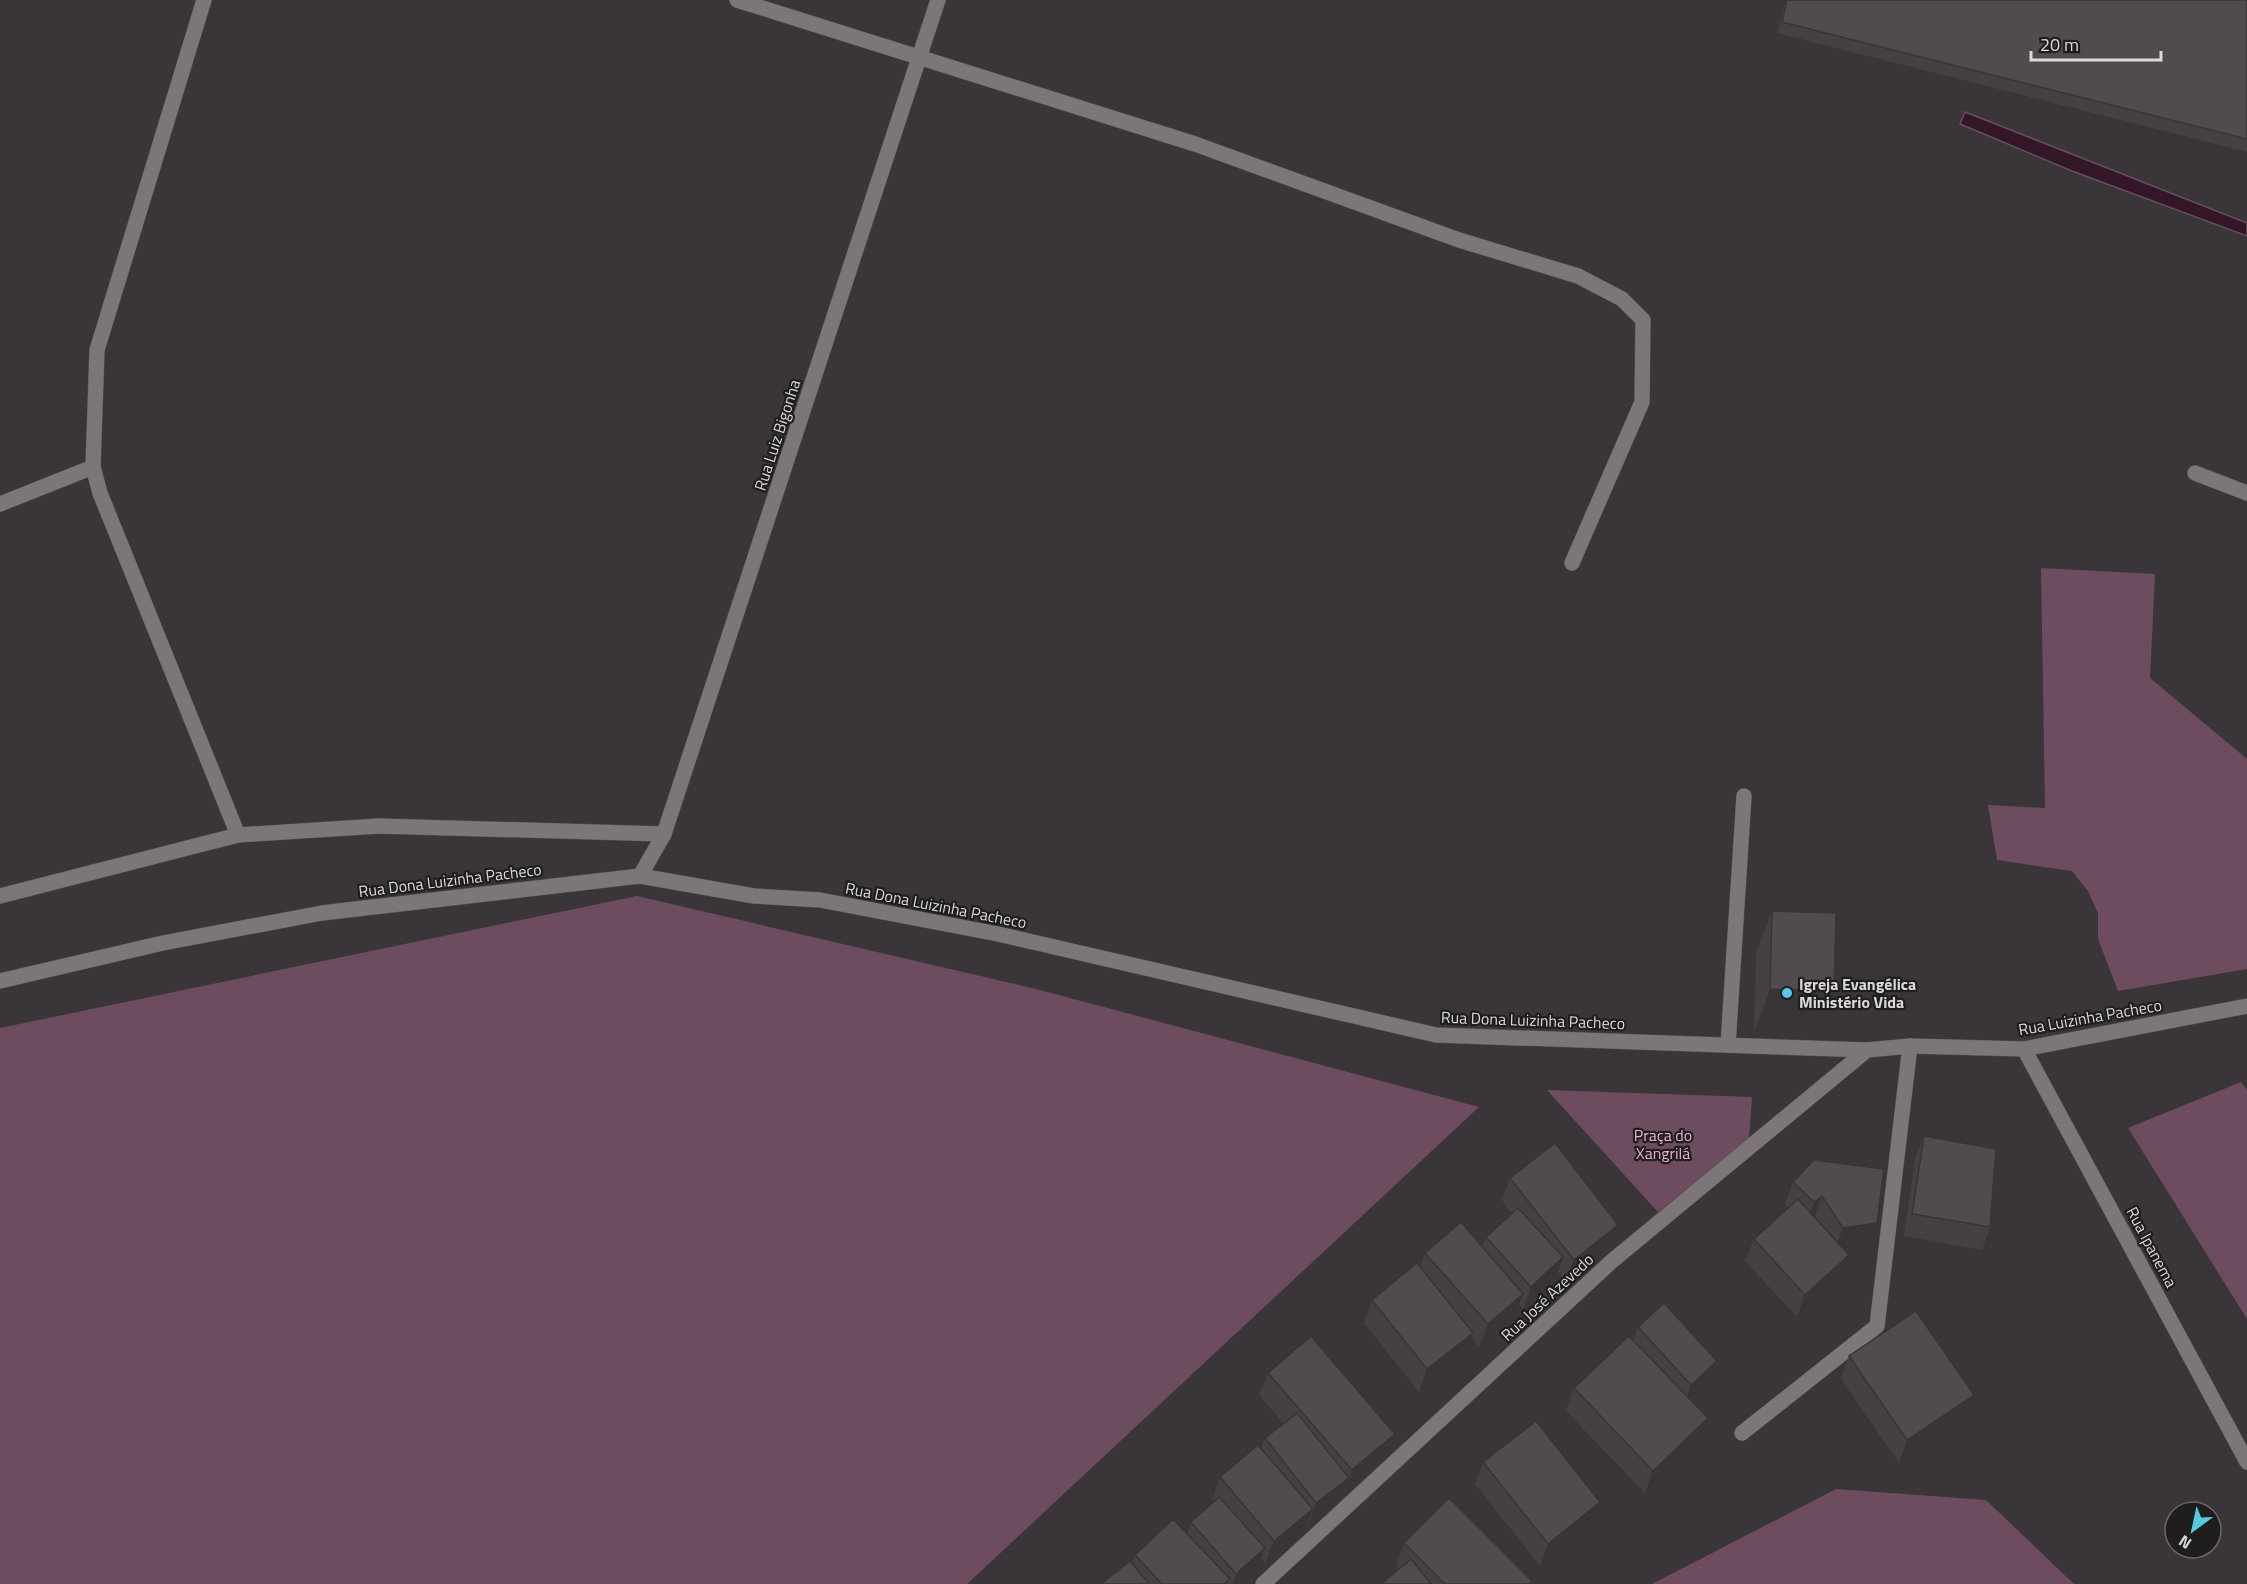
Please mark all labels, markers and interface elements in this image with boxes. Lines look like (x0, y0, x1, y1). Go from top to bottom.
scale bar (2031, 24, 2162, 62)
text: 20 m (2040, 31, 2079, 58)
street label: Rua Luiz Bigonha (748, 376, 806, 494)
street label: Rua Dona Luizinha Pacheco (357, 857, 543, 903)
street label: Rua Dona Luizinha Pacheco (843, 876, 1029, 934)
place label: Igreja Evangélica Ministério Vida (1799, 972, 1916, 1014)
marker: Igreja Evangélica Ministério Vida (1780, 986, 1794, 1000)
street label: Rua Luizinha Pacheco (2016, 993, 2164, 1041)
street label: Rua Dona Luizinha Pacheco (1441, 1005, 1625, 1035)
park label: Praça do Xangrilá (1634, 1123, 1692, 1165)
street label: Rua Ipanema (2121, 1202, 2183, 1292)
street label: Rua José Azevedo (1495, 1248, 1599, 1346)
north arrow (2163, 1500, 2223, 1560)
text: N (2174, 1529, 2196, 1556)

